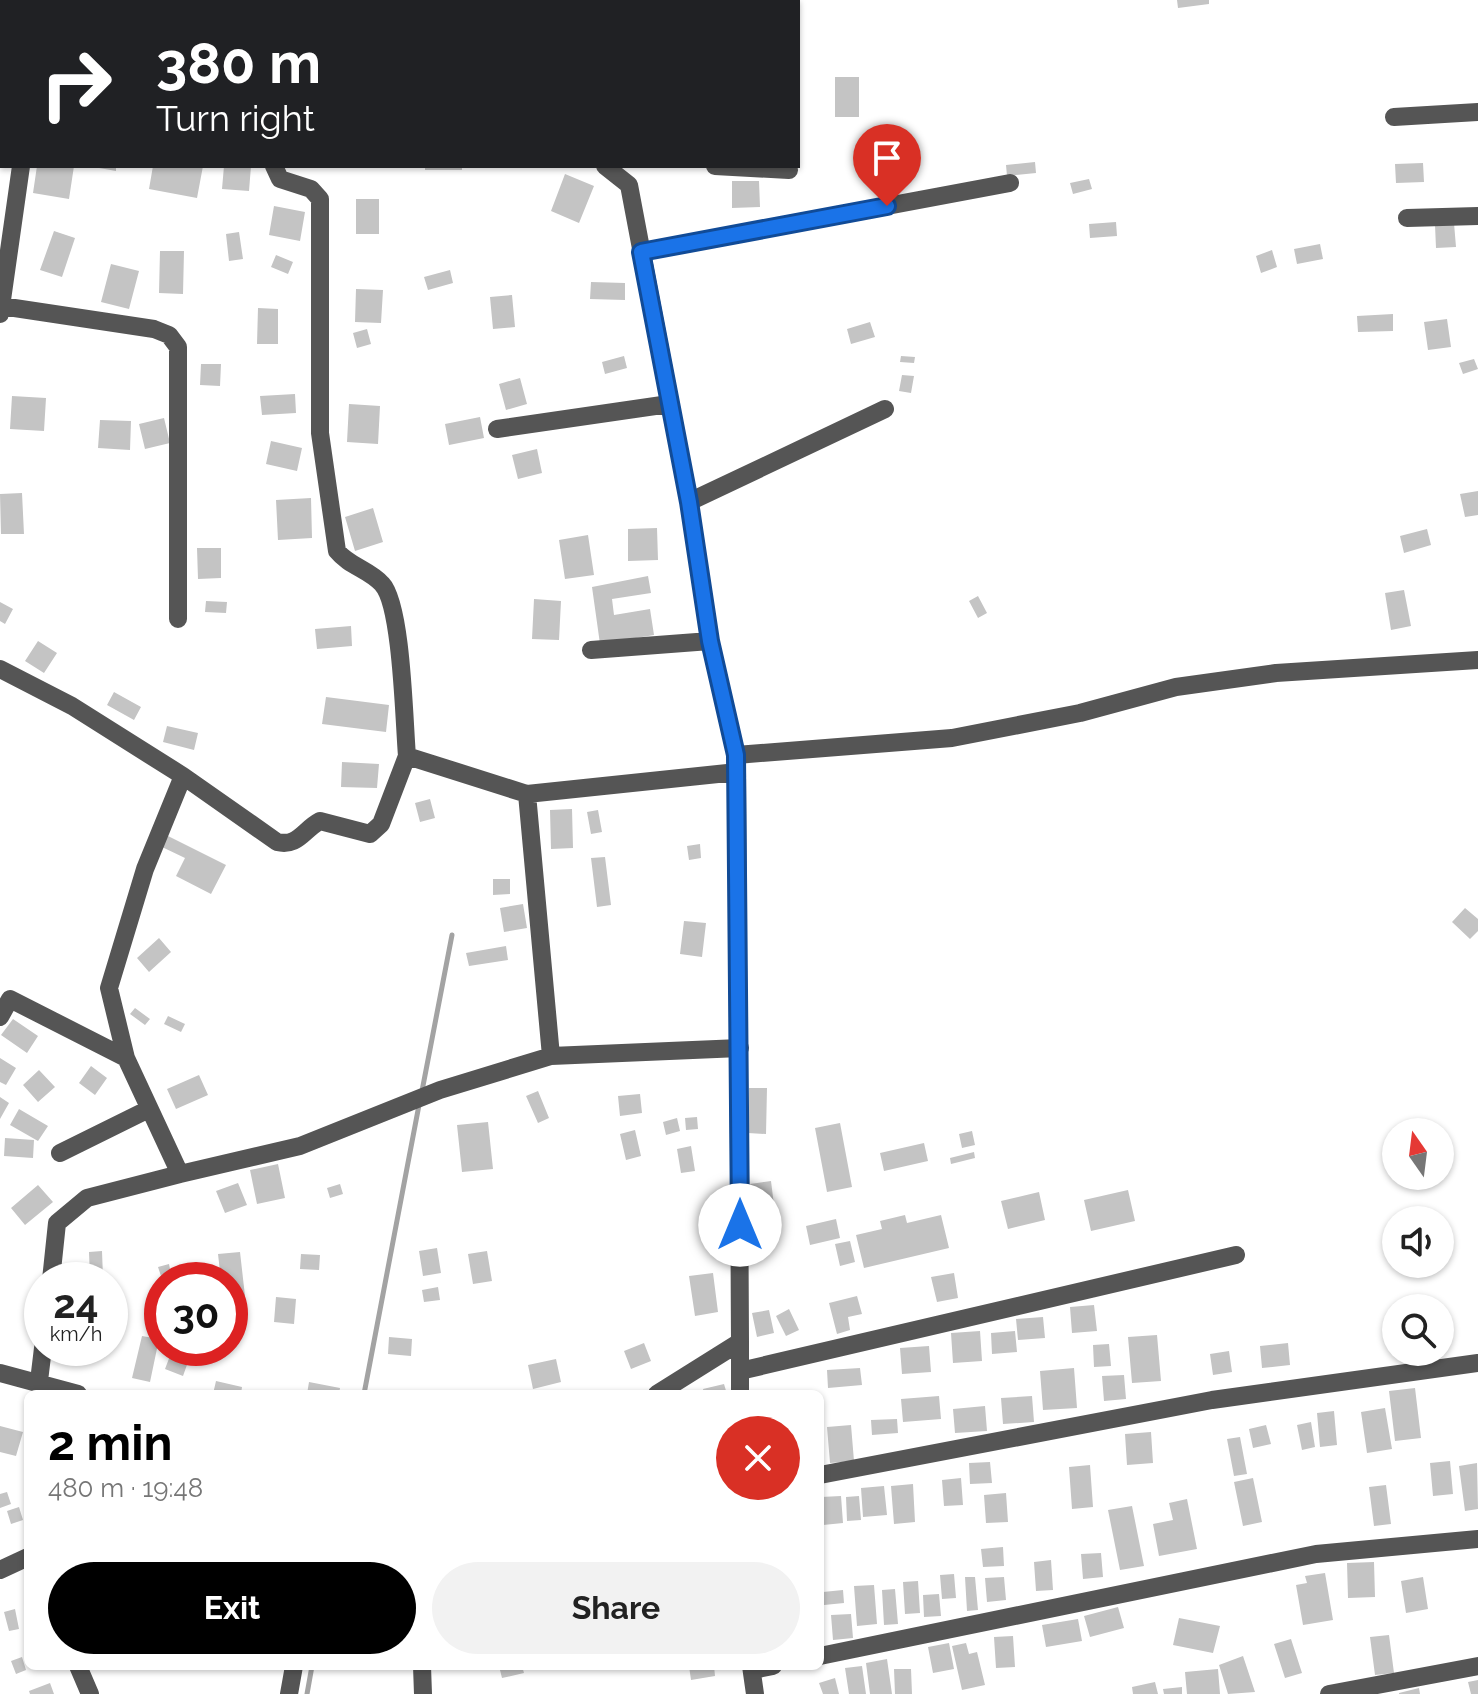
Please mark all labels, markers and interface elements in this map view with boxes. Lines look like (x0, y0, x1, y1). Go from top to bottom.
text: 380 m (156, 30, 321, 96)
icon: right (24, 32, 128, 136)
text: Turn right (156, 97, 315, 139)
pin (853, 124, 921, 206)
icon: arrive (865, 136, 909, 180)
north arrow (1382, 1118, 1454, 1190)
map controls (1382, 1118, 1454, 1366)
position arrow (698, 1183, 782, 1267)
button: sound (1382, 1206, 1454, 1278)
speed limit sign: 30 (144, 1262, 248, 1366)
text: 24 (53, 1280, 99, 1327)
button: search (1382, 1294, 1454, 1366)
text: km/h (50, 1322, 102, 1346)
text: 2 min (48, 1415, 173, 1471)
button: close (716, 1416, 800, 1500)
text: 480 m · 19:48 (48, 1473, 203, 1503)
button: Exit (48, 1562, 416, 1654)
button: Share (432, 1562, 800, 1654)

